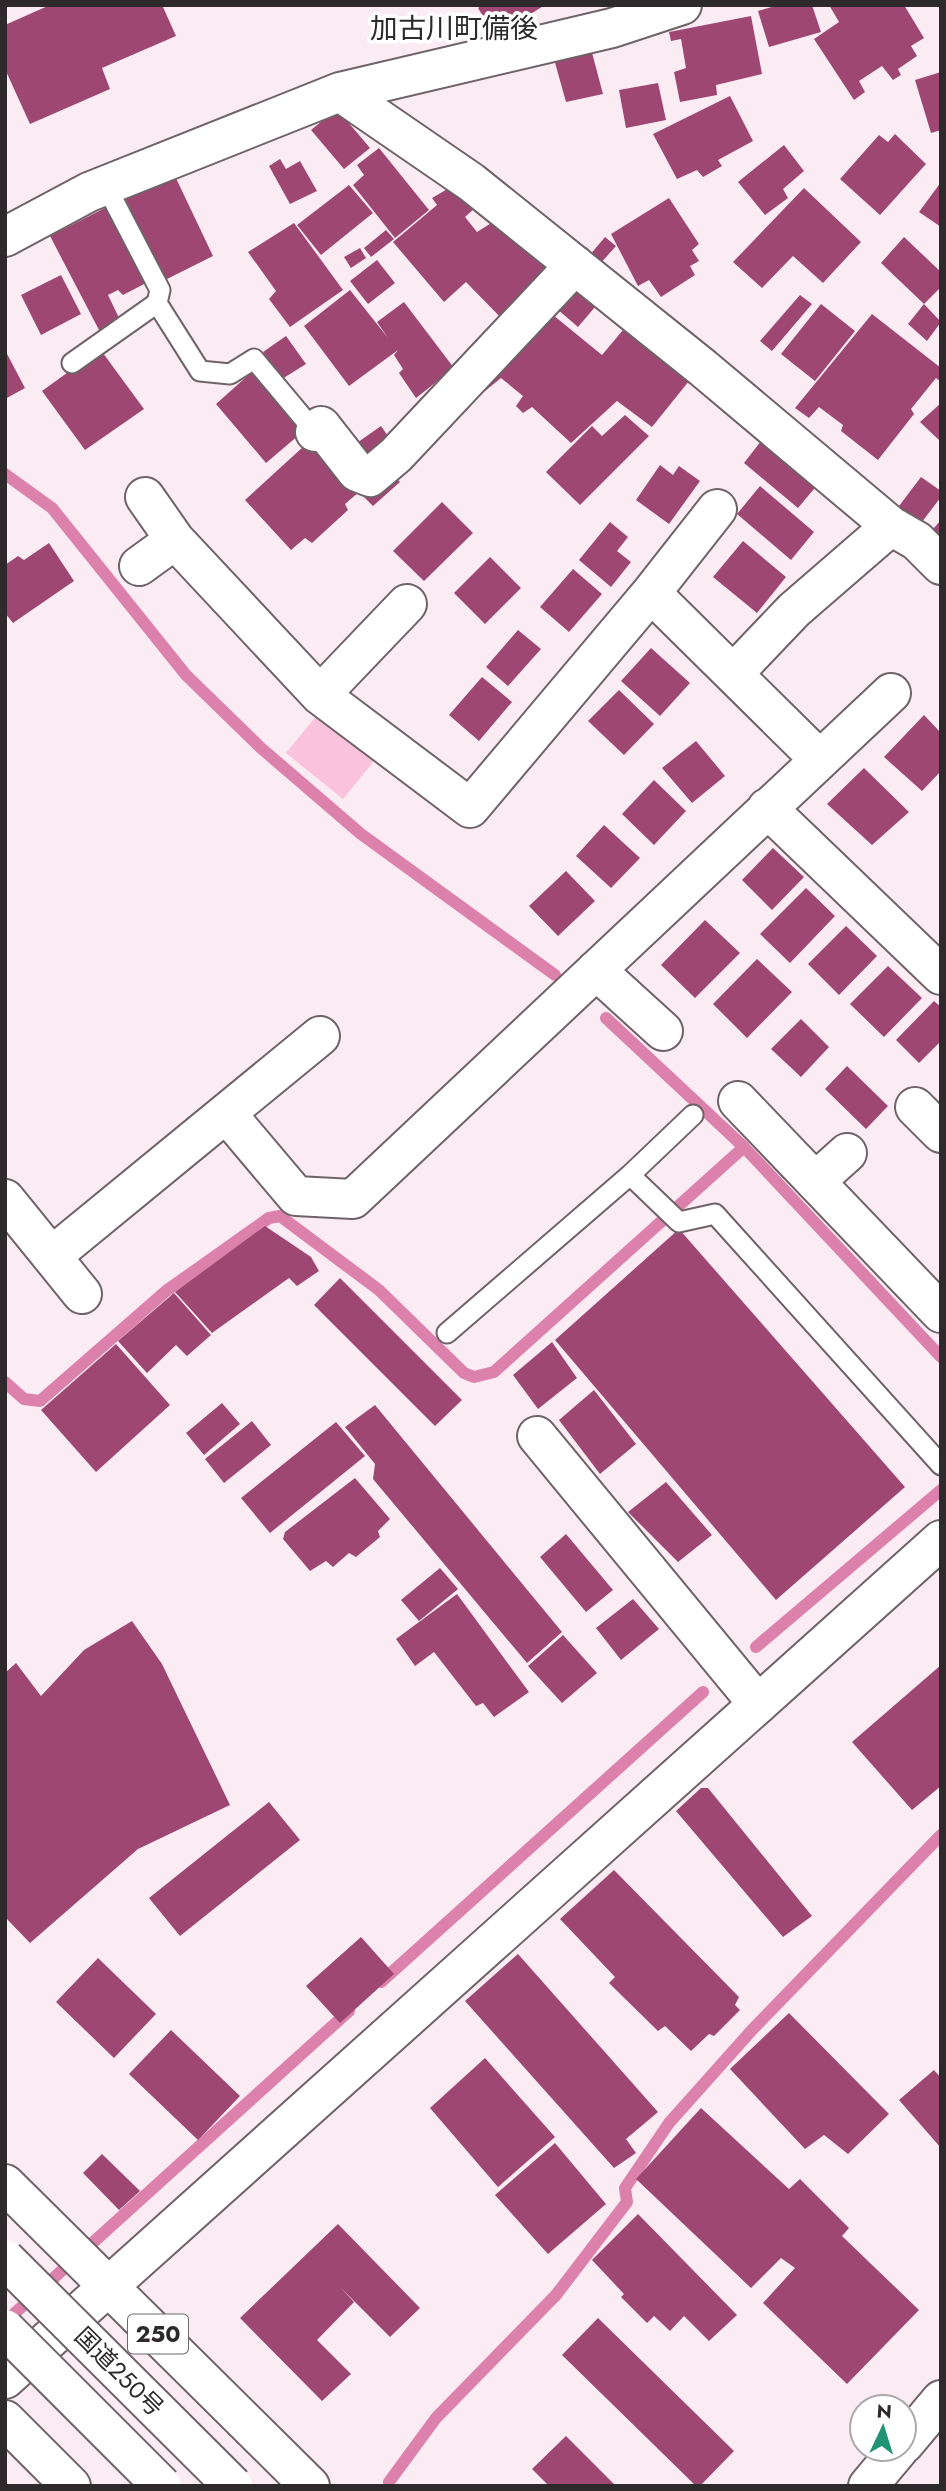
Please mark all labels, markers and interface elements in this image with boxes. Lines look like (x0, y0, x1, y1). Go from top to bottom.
district label: 加古川町備後 (370, 8, 538, 49)
road number: 250 (128, 2314, 188, 2354)
street label: 国道250号 (67, 2319, 172, 2424)
north arrow (848, 2393, 918, 2463)
text: N (876, 2398, 893, 2426)

